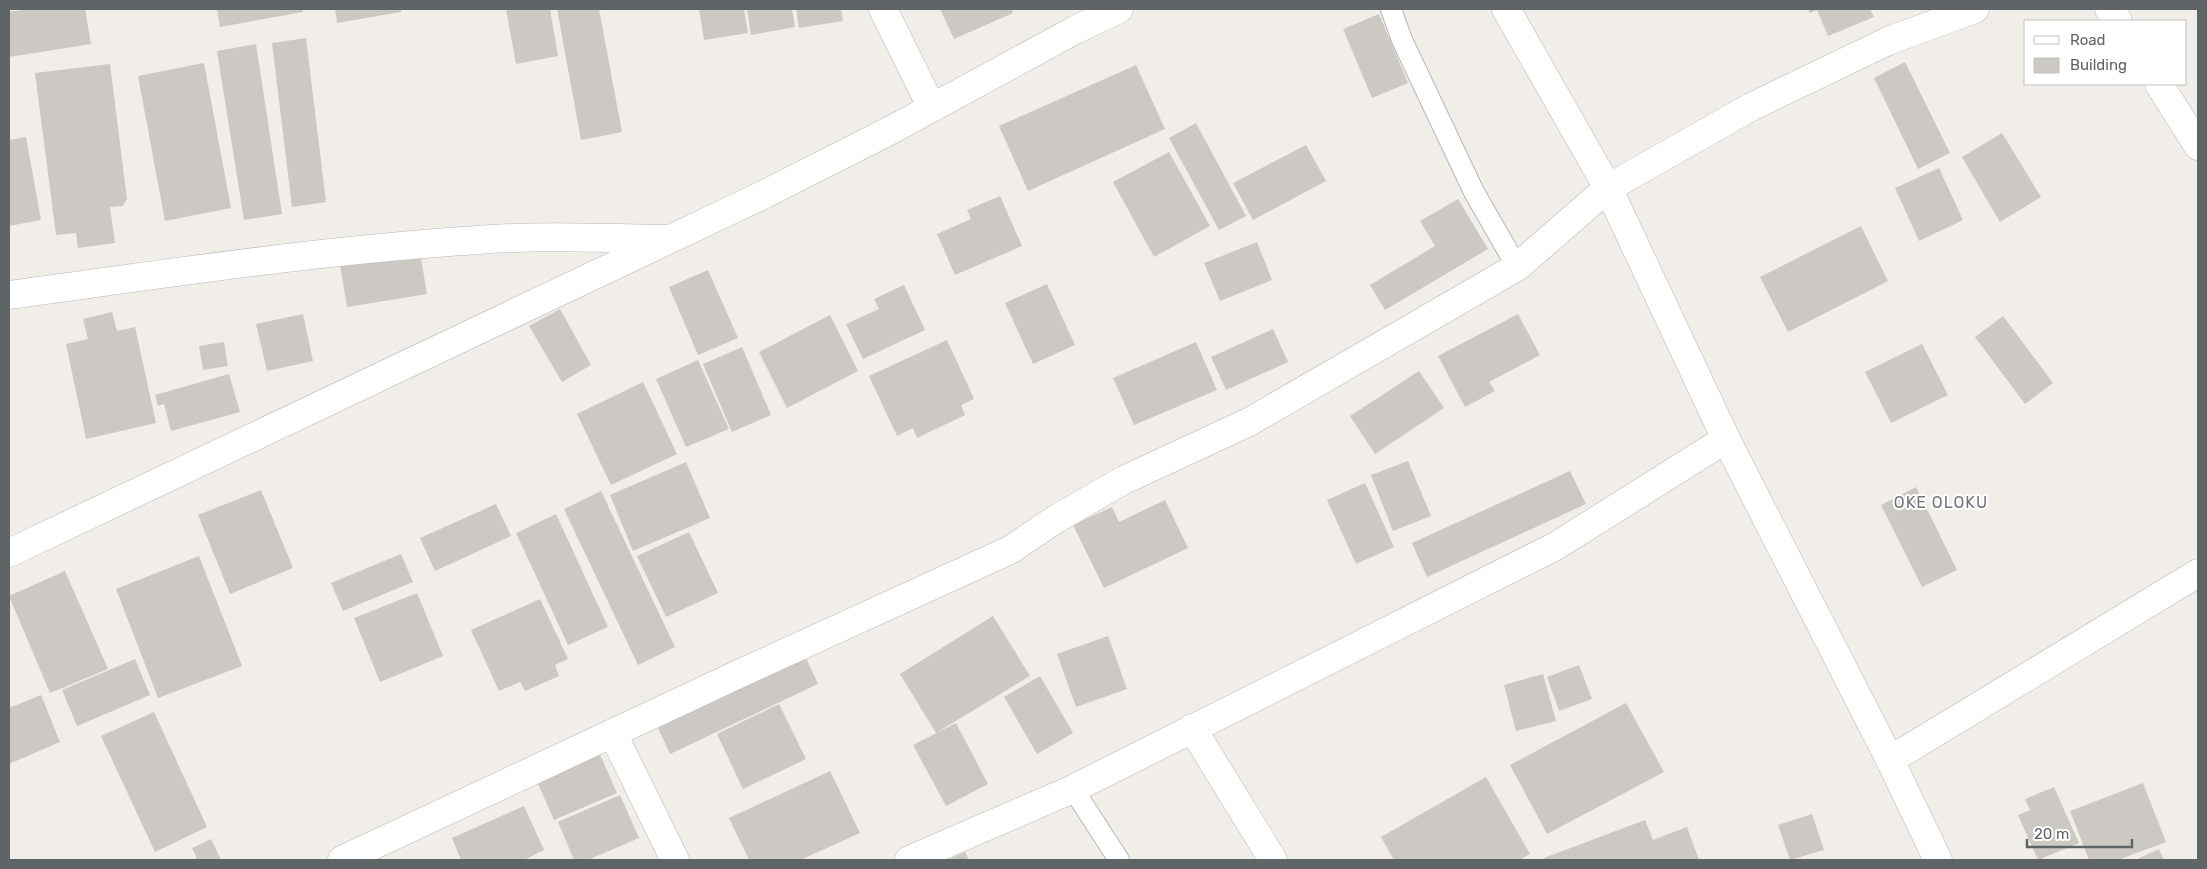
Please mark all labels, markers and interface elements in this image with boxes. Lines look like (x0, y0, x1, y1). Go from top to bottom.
legend (2024, 20, 2187, 85)
text: Road (2070, 31, 2106, 49)
text: Building (2070, 56, 2127, 74)
district label: OKE OLOKU (1894, 493, 1988, 512)
scale bar (2027, 816, 2132, 848)
text: 20 m (2034, 825, 2069, 843)

